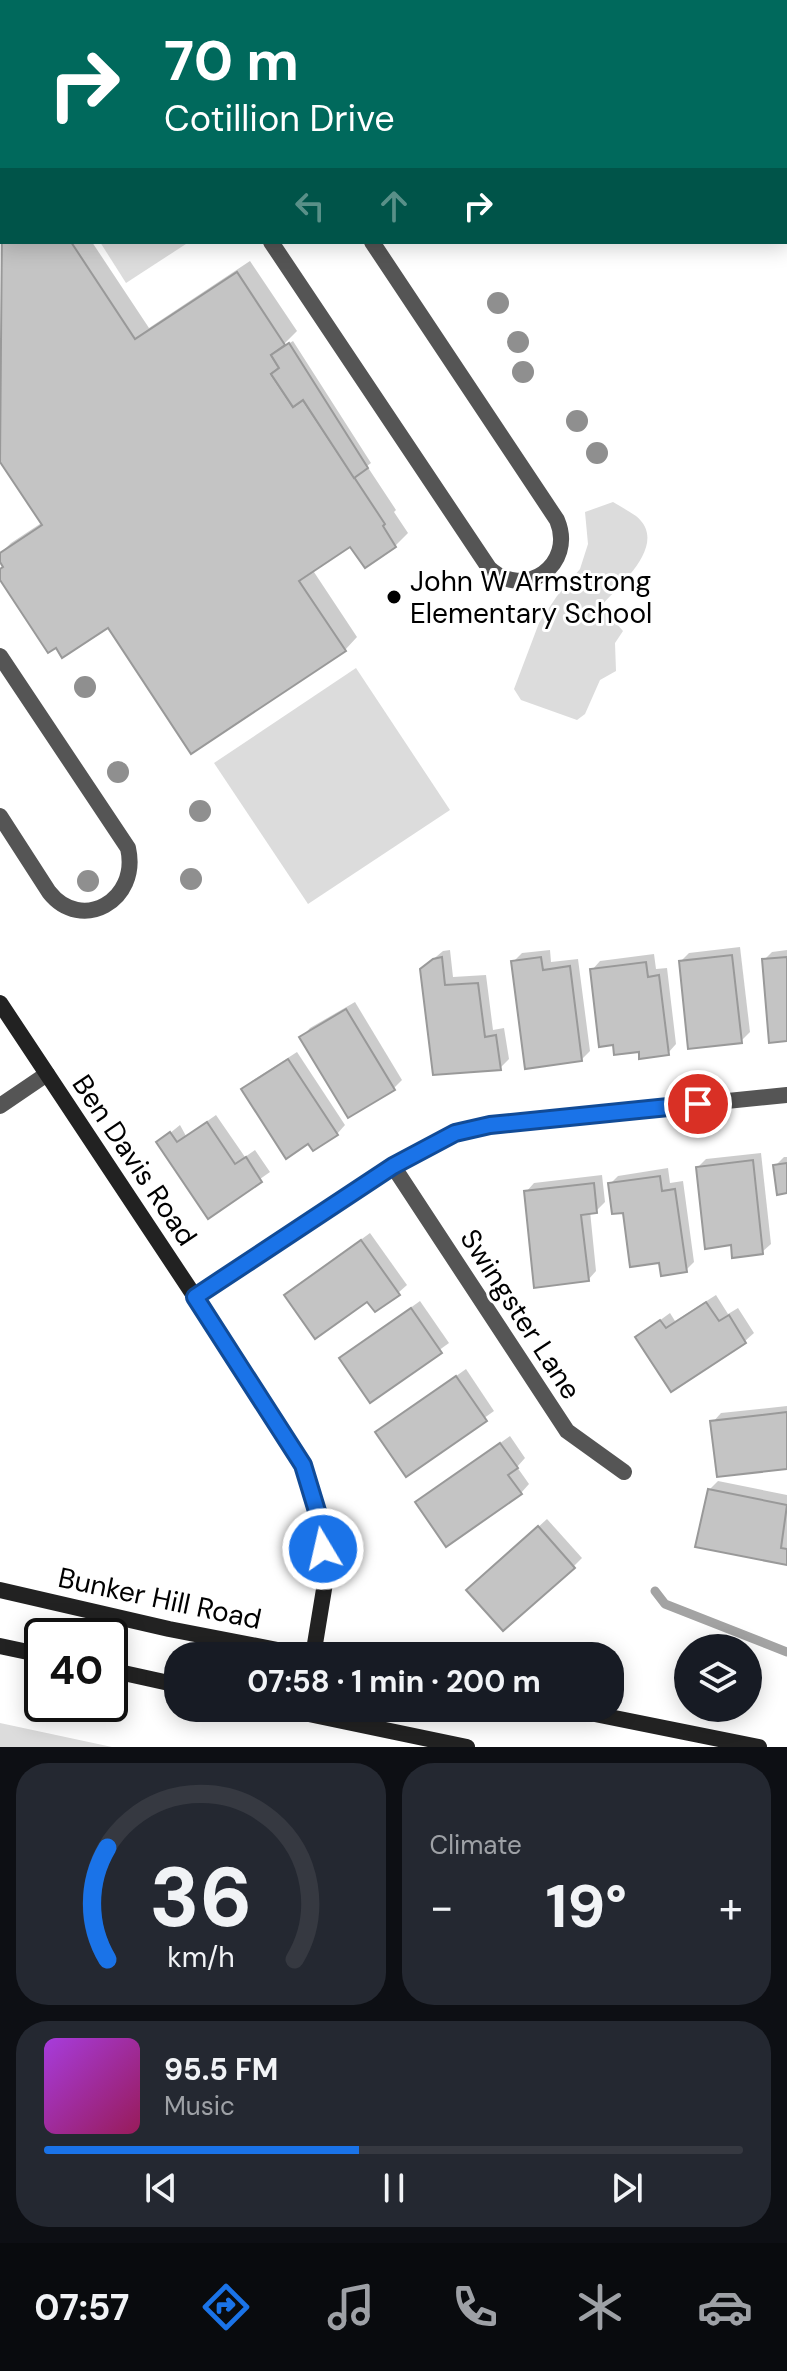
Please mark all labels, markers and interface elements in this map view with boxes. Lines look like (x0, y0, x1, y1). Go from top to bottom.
text: 70 m (164, 24, 299, 97)
icon: right (32, 32, 136, 136)
text: Cotillion Drive (164, 95, 395, 142)
icon: left (288, 184, 332, 228)
icon: ahead (372, 184, 416, 228)
icon: right (456, 184, 500, 228)
place label: John W Armstrong Elementary School (410, 563, 652, 632)
marker: John W Armstrong Elementary School (385, 588, 403, 606)
street label: Ben Davis Road (64, 1068, 205, 1253)
pin (664, 1070, 732, 1138)
icon: arrive (676, 1082, 720, 1126)
street label: Swingster Lane (452, 1222, 589, 1406)
position arrow (281, 1507, 365, 1591)
street label: Bunker Hill Road (55, 1559, 265, 1638)
speed limit sign: 40 (24, 1618, 128, 1722)
map controls (674, 1634, 762, 1722)
button: layers (674, 1634, 762, 1722)
text: 07:58 · 1 min · 200 m (247, 1662, 541, 1701)
text: Climate (430, 1828, 522, 1862)
text: 36 (149, 1843, 252, 1952)
text: 19° (545, 1867, 627, 1946)
text: − (430, 1878, 454, 1936)
text: + (719, 1878, 743, 1936)
text: km/h (167, 1939, 235, 1976)
text: 95.5 FM (164, 2050, 278, 2089)
text: Music (164, 2089, 235, 2123)
icon: previous (139, 2166, 183, 2210)
icon: pause (372, 2166, 416, 2210)
icon: next (605, 2166, 649, 2210)
icon: directions (198, 2279, 254, 2335)
icon: music (323, 2279, 379, 2335)
icon: phone (447, 2279, 503, 2335)
icon: climate (572, 2279, 628, 2335)
icon: car (697, 2279, 753, 2335)
text: 07:57 (34, 2284, 129, 2331)

